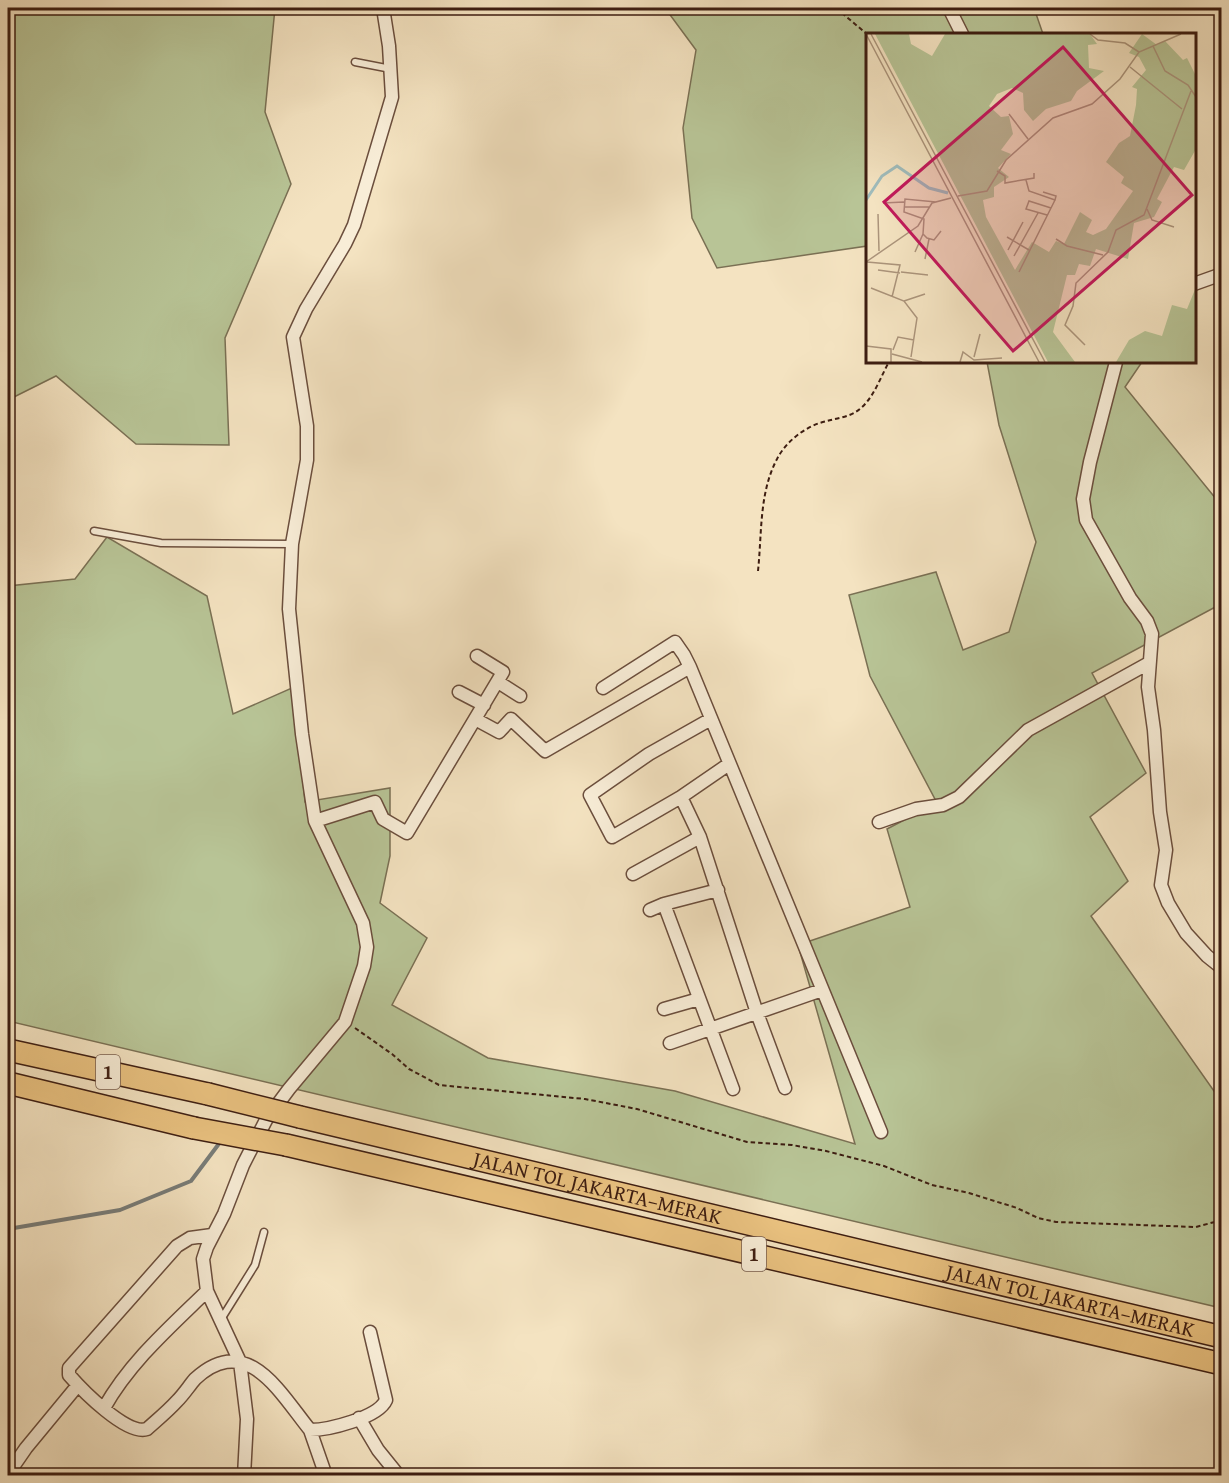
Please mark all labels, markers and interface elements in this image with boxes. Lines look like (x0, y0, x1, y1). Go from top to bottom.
inset map (866, 33, 1196, 363)
road number: 1 (96, 1055, 120, 1089)
street label: JALAN TOL JAKARTA–MERAK (467, 1142, 726, 1232)
road number: 1 (742, 1237, 766, 1271)
street label: JALAN TOL JAKARTA–MERAK (940, 1255, 1199, 1345)

